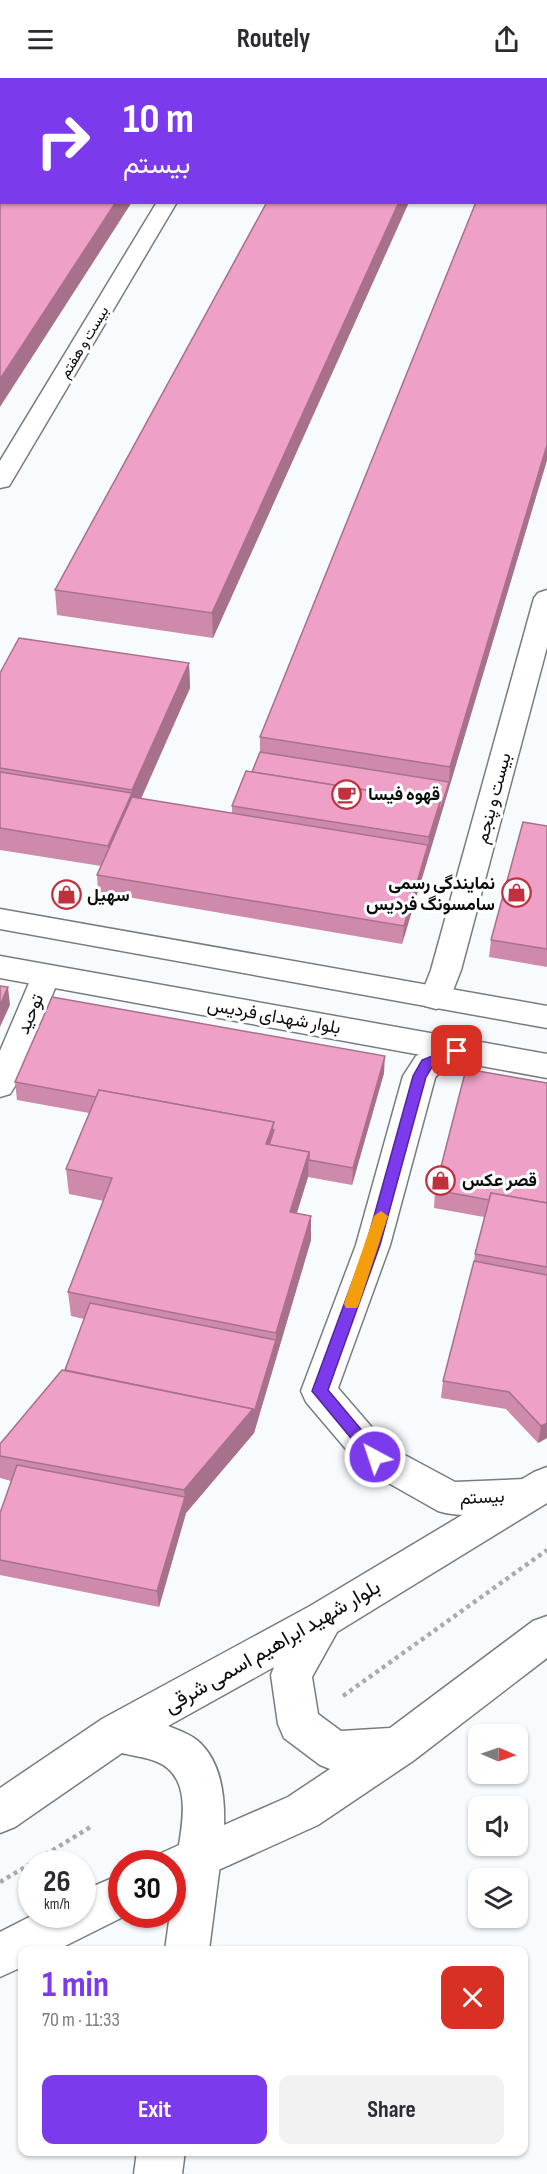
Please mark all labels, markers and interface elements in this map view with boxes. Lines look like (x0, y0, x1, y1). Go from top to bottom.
icon: menu (24, 23, 57, 56)
text: Routely (237, 23, 310, 55)
icon: share (490, 23, 523, 56)
text: 10 m (123, 94, 194, 145)
icon: right (24, 102, 102, 180)
text: بیستم (123, 149, 190, 181)
street label: بیست و هفتم (56, 303, 113, 382)
street label: بیست و پنجم (471, 751, 517, 846)
cafe icon: قهوه فیسا (331, 778, 363, 810)
place label: قهوه فیسا (368, 784, 440, 805)
place label: نمایندگی رسمی سامسونگ فردیس (366, 873, 495, 915)
shop icon: نمایندگی رسمی سامسونگ فردیس (500, 877, 532, 909)
shop icon: سهیل (50, 879, 82, 911)
place label: سهیل (87, 885, 130, 906)
street label: توحید (13, 991, 48, 1037)
street label: بلوار شهدای فردیس (206, 994, 342, 1039)
pin (431, 1025, 482, 1076)
icon: arrive (440, 1034, 473, 1067)
shop icon: قصر عکس (425, 1164, 457, 1196)
place label: قصر عکس (462, 1170, 537, 1191)
position arrow (343, 1425, 407, 1489)
street label: بیستم (459, 1486, 505, 1510)
street label: بلوار شهید ابراهیم اسمی شرقی (160, 1574, 385, 1719)
north arrow (468, 1724, 528, 1784)
map controls (468, 1724, 528, 1928)
button: sound (468, 1796, 528, 1856)
speed limit sign: 30 (108, 1850, 186, 1928)
text: 26 (43, 1864, 71, 1900)
button: layers (468, 1868, 528, 1928)
text: km/h (44, 1895, 70, 1914)
text: 1 min (42, 1964, 109, 2007)
button: close (441, 1966, 504, 2029)
text: 70 m · 11:33 (42, 2008, 120, 2032)
button: Exit (42, 2075, 267, 2144)
button: Share (279, 2075, 504, 2144)

